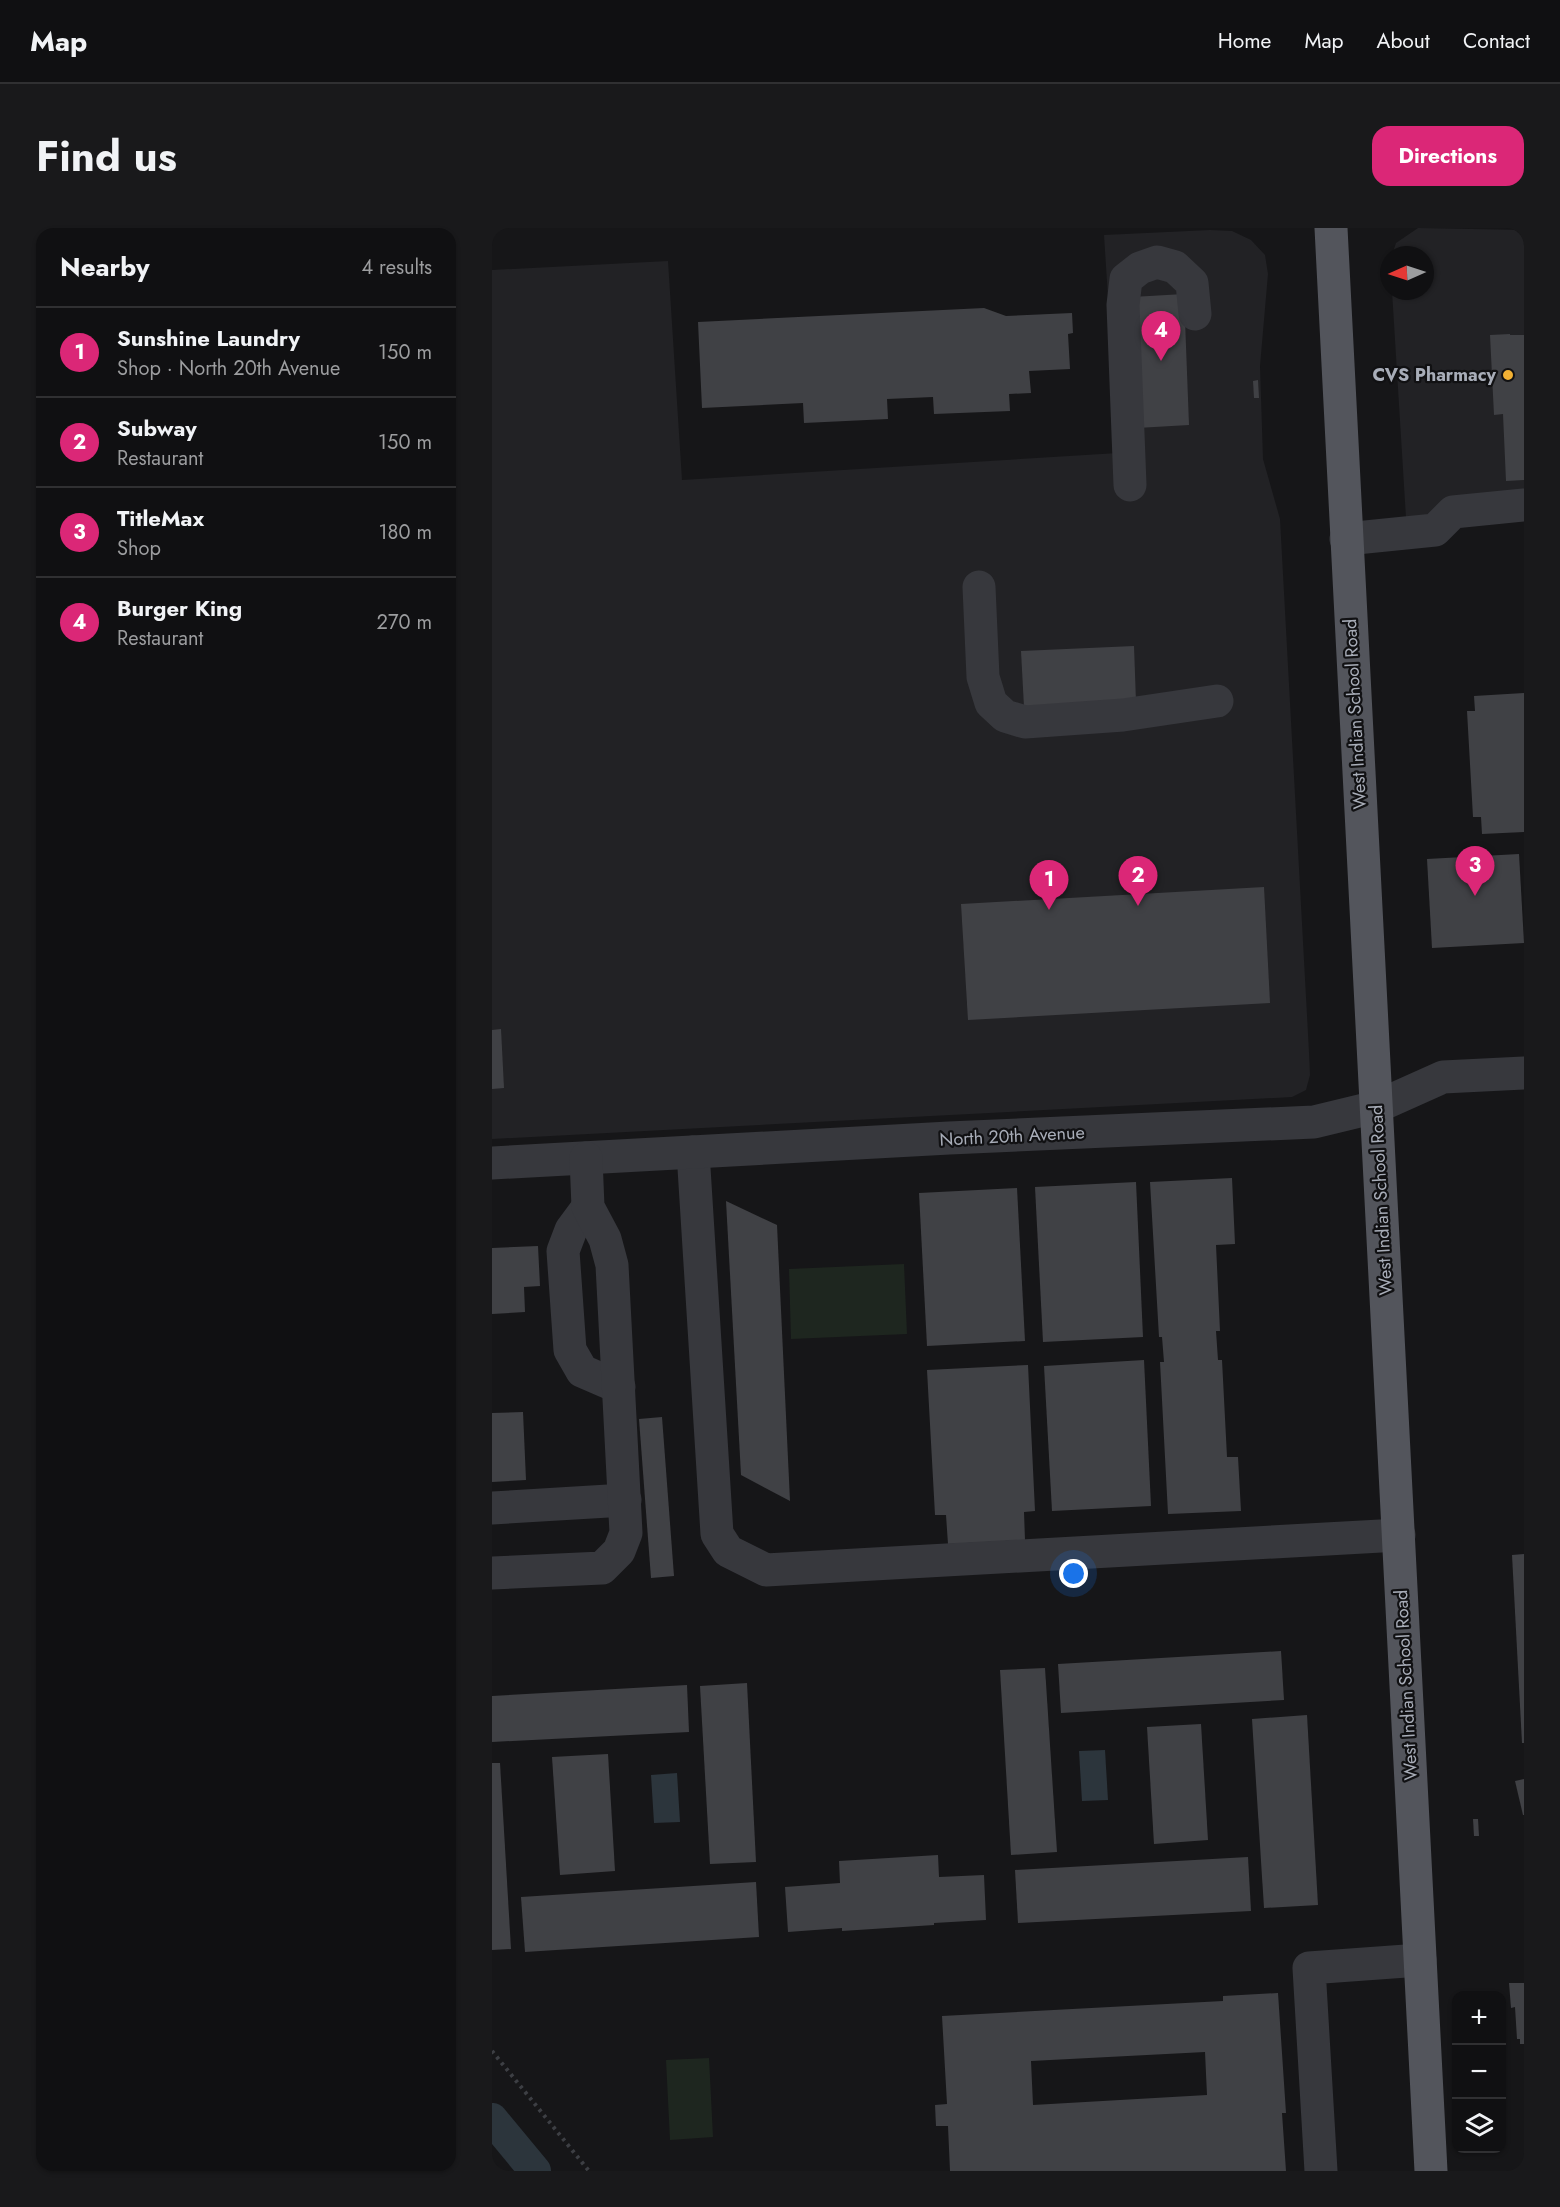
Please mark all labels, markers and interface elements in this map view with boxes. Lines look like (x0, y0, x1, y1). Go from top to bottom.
text: Map (30, 21, 87, 62)
text: Home (1218, 26, 1271, 56)
text: Map (1304, 26, 1344, 56)
text: About (1377, 26, 1430, 56)
text: Contact (1463, 26, 1530, 56)
text: Find us (36, 126, 177, 187)
button: Directions (1372, 126, 1524, 186)
north arrow (1380, 246, 1434, 300)
text: Nearby (60, 248, 149, 286)
text: 4 results (361, 253, 432, 282)
pin: 4 (1142, 312, 1180, 361)
text: Sunshine Laundry (117, 322, 300, 354)
text: 1 (74, 338, 85, 367)
text: 150 m (378, 338, 432, 367)
text: Shop · North 20th Avenue (117, 354, 340, 383)
place label: CVS Pharmacy (1372, 362, 1497, 388)
marker: CVS Pharmacy (1501, 368, 1515, 382)
text: Subway (117, 412, 197, 444)
text: 2 (73, 428, 86, 457)
text: 150 m (378, 428, 432, 457)
text: Restaurant (117, 444, 203, 473)
text: TitleMax (117, 502, 204, 534)
text: 3 (73, 518, 86, 547)
text: 180 m (378, 518, 432, 547)
text: Shop (117, 534, 161, 563)
text: Burger King (117, 592, 242, 624)
text: 4 (73, 608, 86, 637)
text: 270 m (377, 608, 432, 637)
street label: West Indian School Road (1337, 618, 1373, 810)
text: Restaurant (117, 624, 203, 653)
pin: 3 (1456, 846, 1494, 896)
pin: 2 (1118, 856, 1158, 906)
pin: 1 (1030, 860, 1068, 910)
street label: West Indian School Road (1363, 1104, 1399, 1296)
street label: North 20th Avenue (939, 1119, 1085, 1153)
your location (1059, 1559, 1088, 1588)
street label: West Indian School Road (1388, 1589, 1424, 1781)
map controls (1452, 1991, 1506, 2153)
button: + (1452, 1991, 1506, 2045)
button: − (1452, 2045, 1506, 2099)
button: layers (1452, 2099, 1506, 2153)

